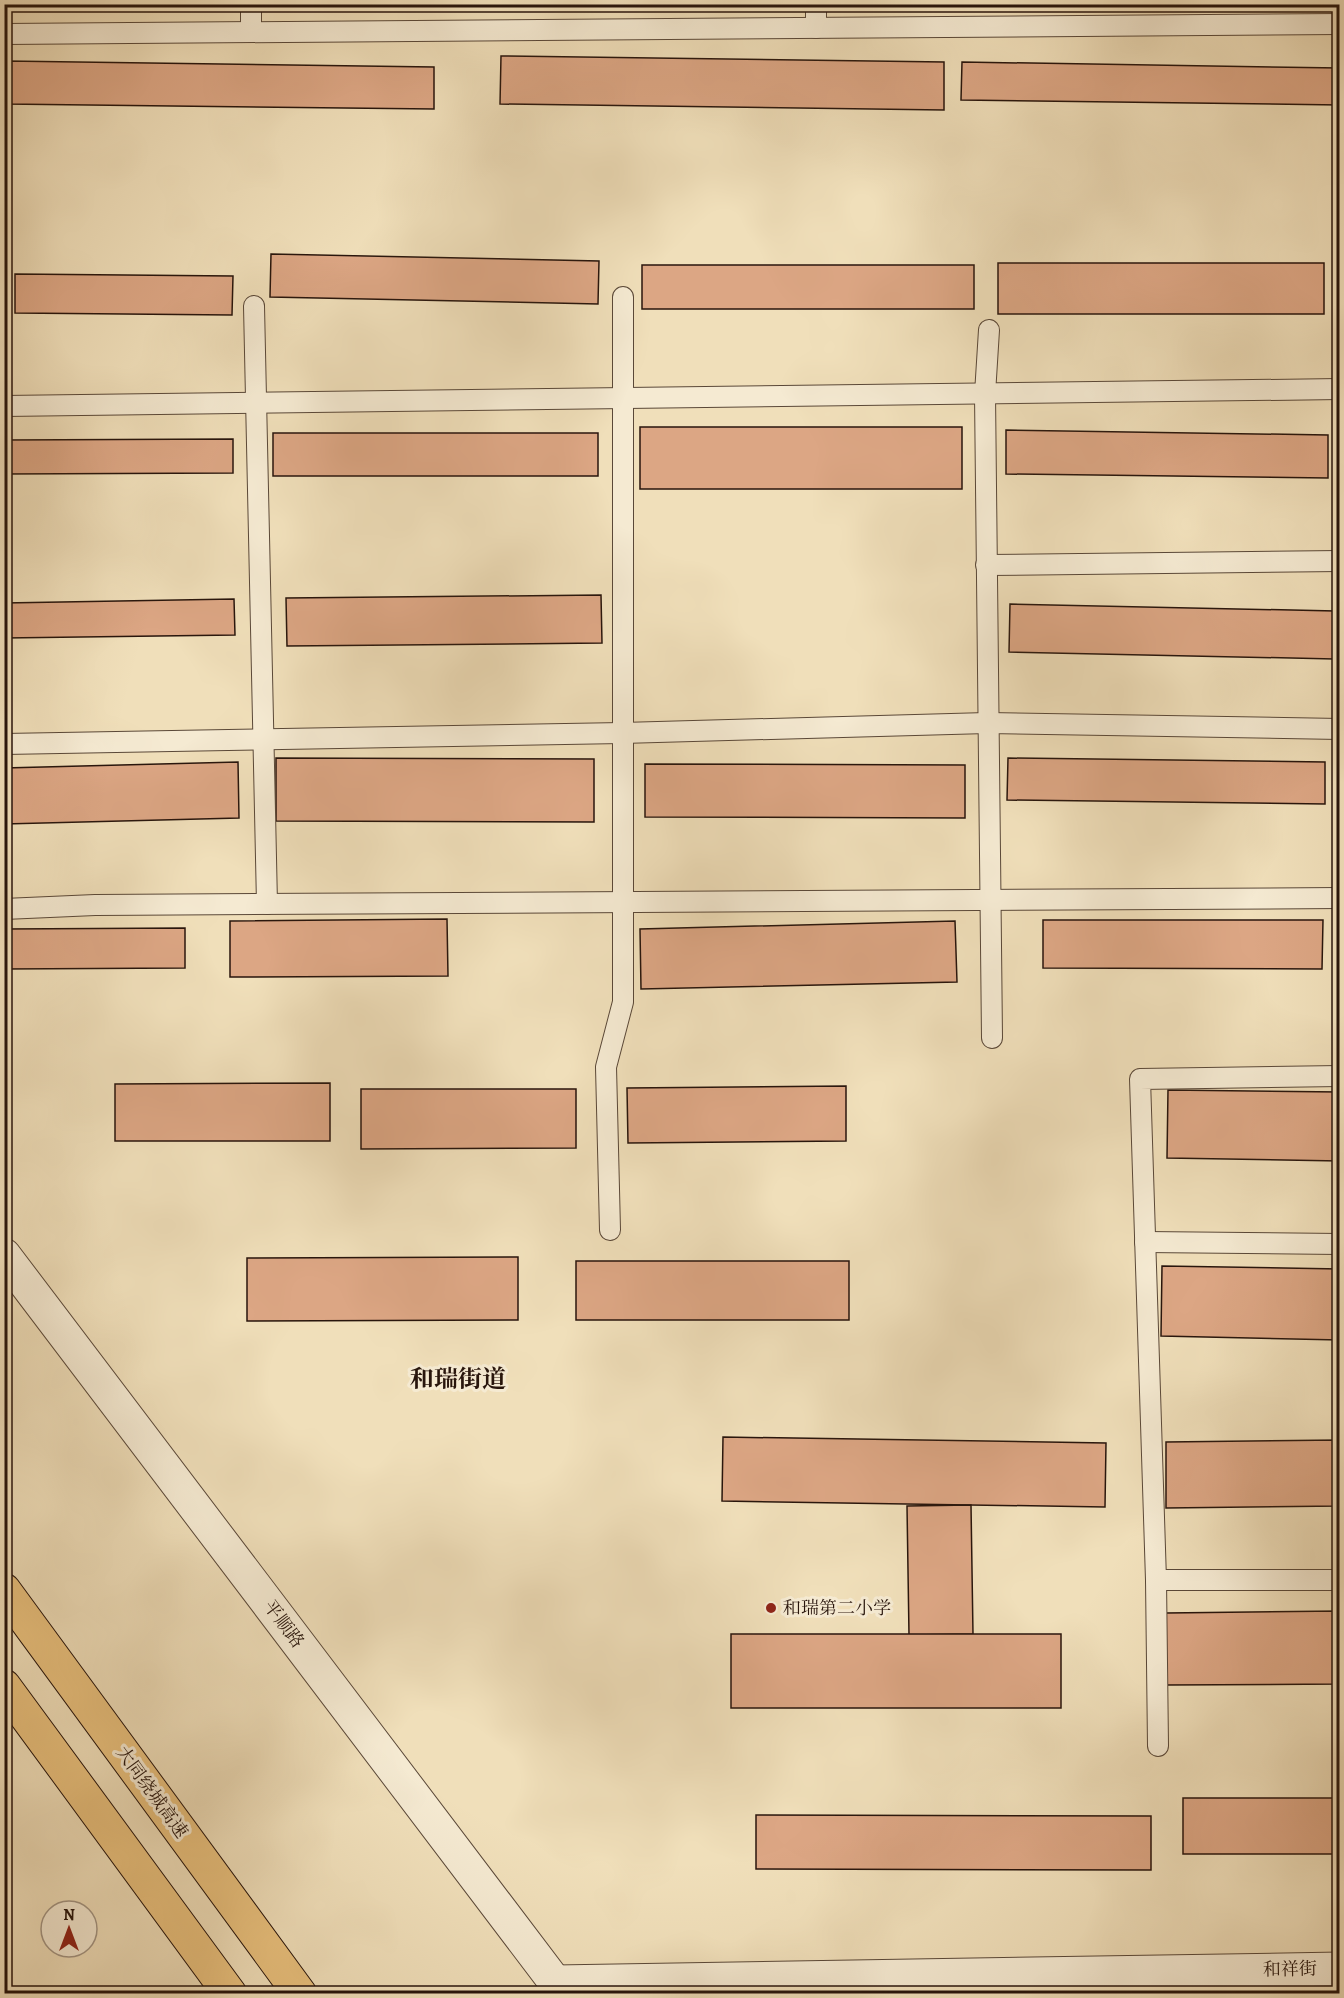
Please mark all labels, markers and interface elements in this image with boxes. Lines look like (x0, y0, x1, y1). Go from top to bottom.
district label: 和瑞街道 (410, 1363, 506, 1395)
street label: 平顺路 (258, 1595, 310, 1653)
place label: 和瑞第二小学 (783, 1596, 891, 1620)
marker: 和瑞第二小学 (764, 1601, 778, 1615)
street label: 大同绕城高速 (111, 1741, 193, 1843)
north arrow (39, 1899, 99, 1959)
text: N (63, 1904, 75, 1926)
street label: 和祥街 (1263, 1957, 1317, 1981)

